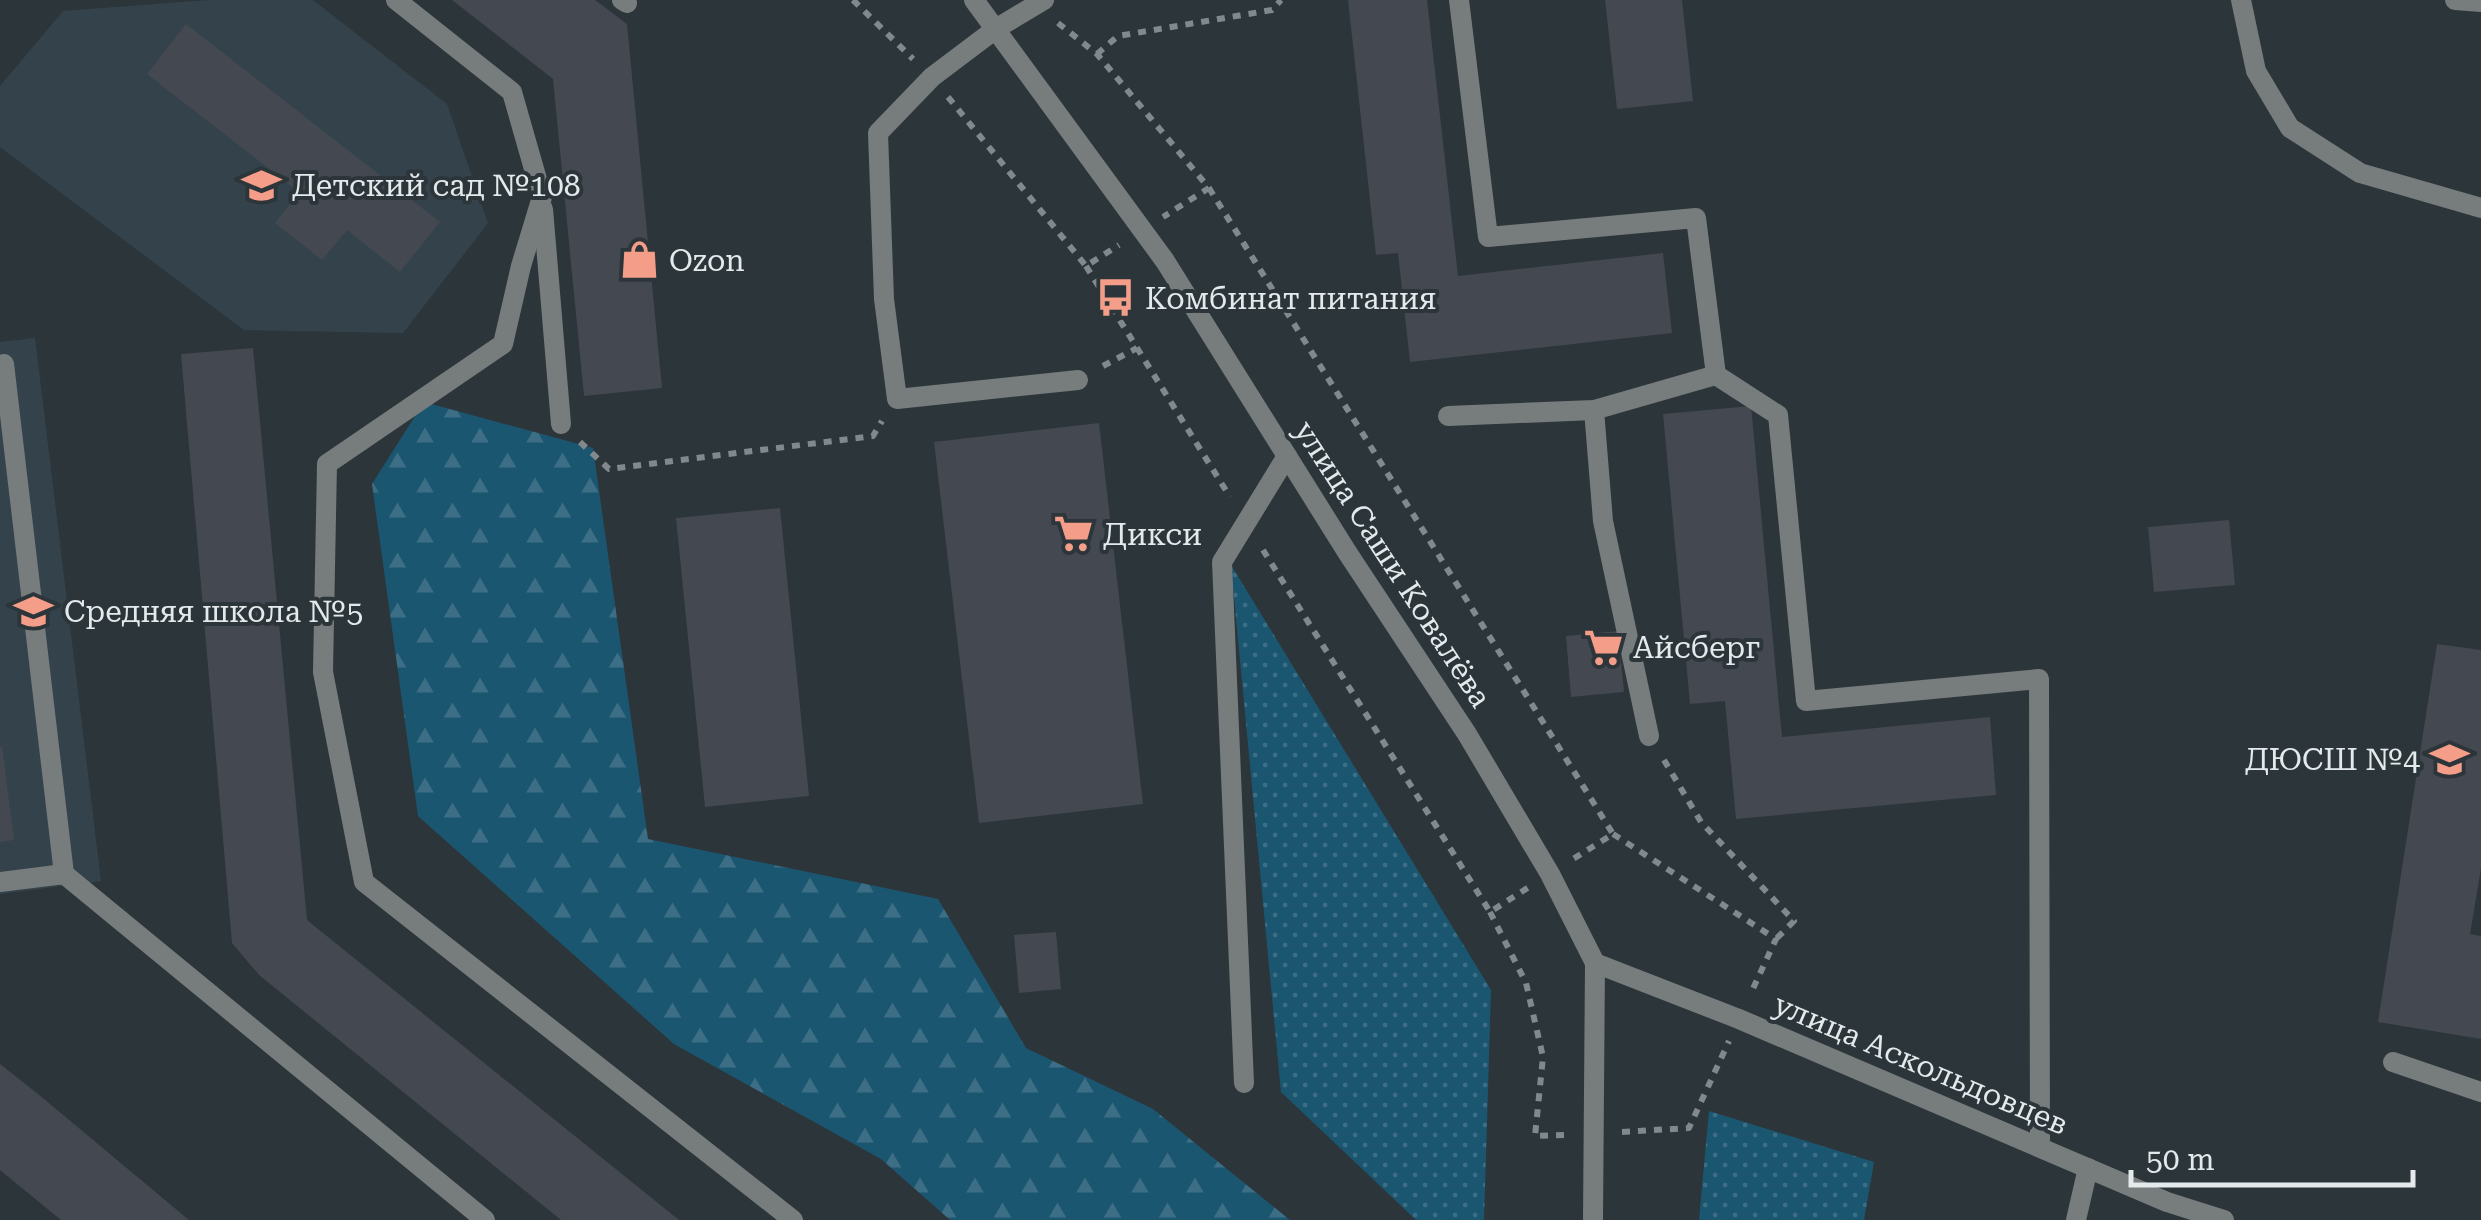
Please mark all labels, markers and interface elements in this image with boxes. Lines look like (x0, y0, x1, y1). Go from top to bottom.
school or university icon: Детский сад №108 (241, 164, 283, 206)
place label: Детский сад №108 (292, 168, 580, 203)
shop icon: Ozon (618, 239, 660, 281)
place label: Ozon (669, 243, 745, 278)
bus stop icon: Комбинат питания (1094, 277, 1136, 319)
place label: Комбинат питания (1145, 281, 1436, 316)
street label: улица Саши Ковалёва (1287, 414, 1499, 714)
supermarket icon: Дикси (1052, 513, 1094, 555)
place label: Дикси (1103, 517, 1202, 552)
school or university icon: Средняя школа №5 (13, 590, 55, 632)
place label: Средняя школа №5 (64, 594, 363, 629)
supermarket icon: Айсберг (1582, 626, 1624, 668)
place label: Айсберг (1633, 630, 1760, 665)
school or university icon: ДЮСШ №4 (2429, 738, 2471, 780)
place label: ДЮСШ №4 (2245, 742, 2420, 777)
street label: улица Аскольдовцев (1769, 986, 2073, 1142)
scale bar (2131, 1125, 2414, 1187)
text: 50 m (2146, 1142, 2215, 1177)

